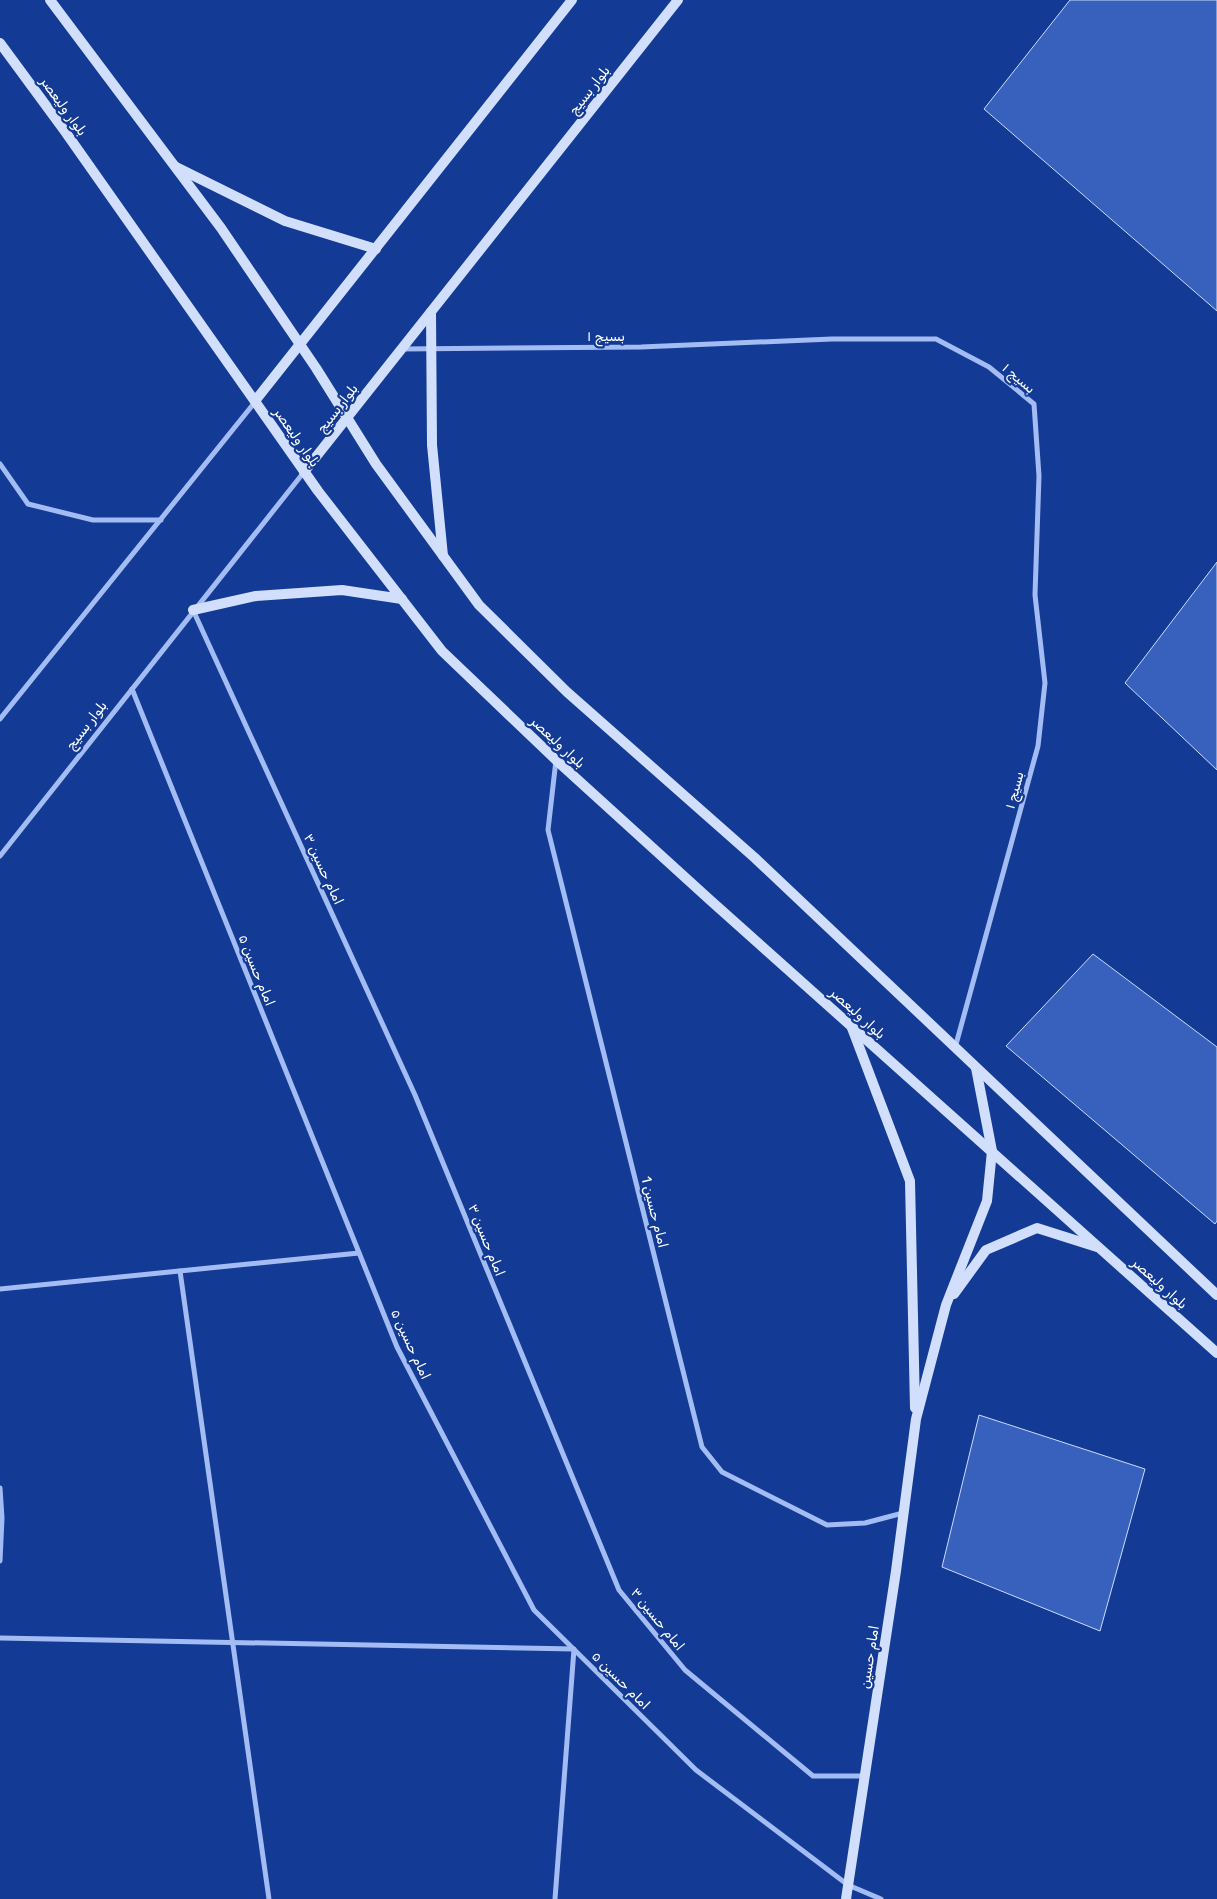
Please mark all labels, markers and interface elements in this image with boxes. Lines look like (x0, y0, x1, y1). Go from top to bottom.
street label: بلوار بسیج (565, 62, 615, 119)
street label: بلوار ولیعصر (36, 73, 91, 139)
street label: بسیج ۱ (587, 328, 625, 347)
street label: بسیج ۱ (997, 360, 1039, 399)
street label: بلوار بسیج (313, 380, 363, 437)
street label: بلوار ولیعصر (269, 403, 323, 470)
street label: بلوار بسیج (62, 697, 112, 754)
street label: بلوار ولیعصر (526, 712, 589, 772)
street label: بسیج ۱ (1001, 770, 1030, 811)
street label: امام حسین ۳ (299, 831, 347, 908)
street label: امام حسین ۵ (234, 932, 279, 1009)
street label: بلوار ولیعصر (826, 983, 889, 1043)
street label: امام حسین 1 (636, 1175, 672, 1250)
street label: امام حسین ۳ (463, 1202, 509, 1279)
street label: بلوار ولیعصر (1128, 1253, 1191, 1313)
street label: امام حسین ۵ (386, 1306, 434, 1383)
street label: امام حسین ۳ (626, 1584, 688, 1655)
street label: امام حسین (856, 1624, 884, 1690)
street label: امام حسین ۵ (587, 1648, 653, 1714)

